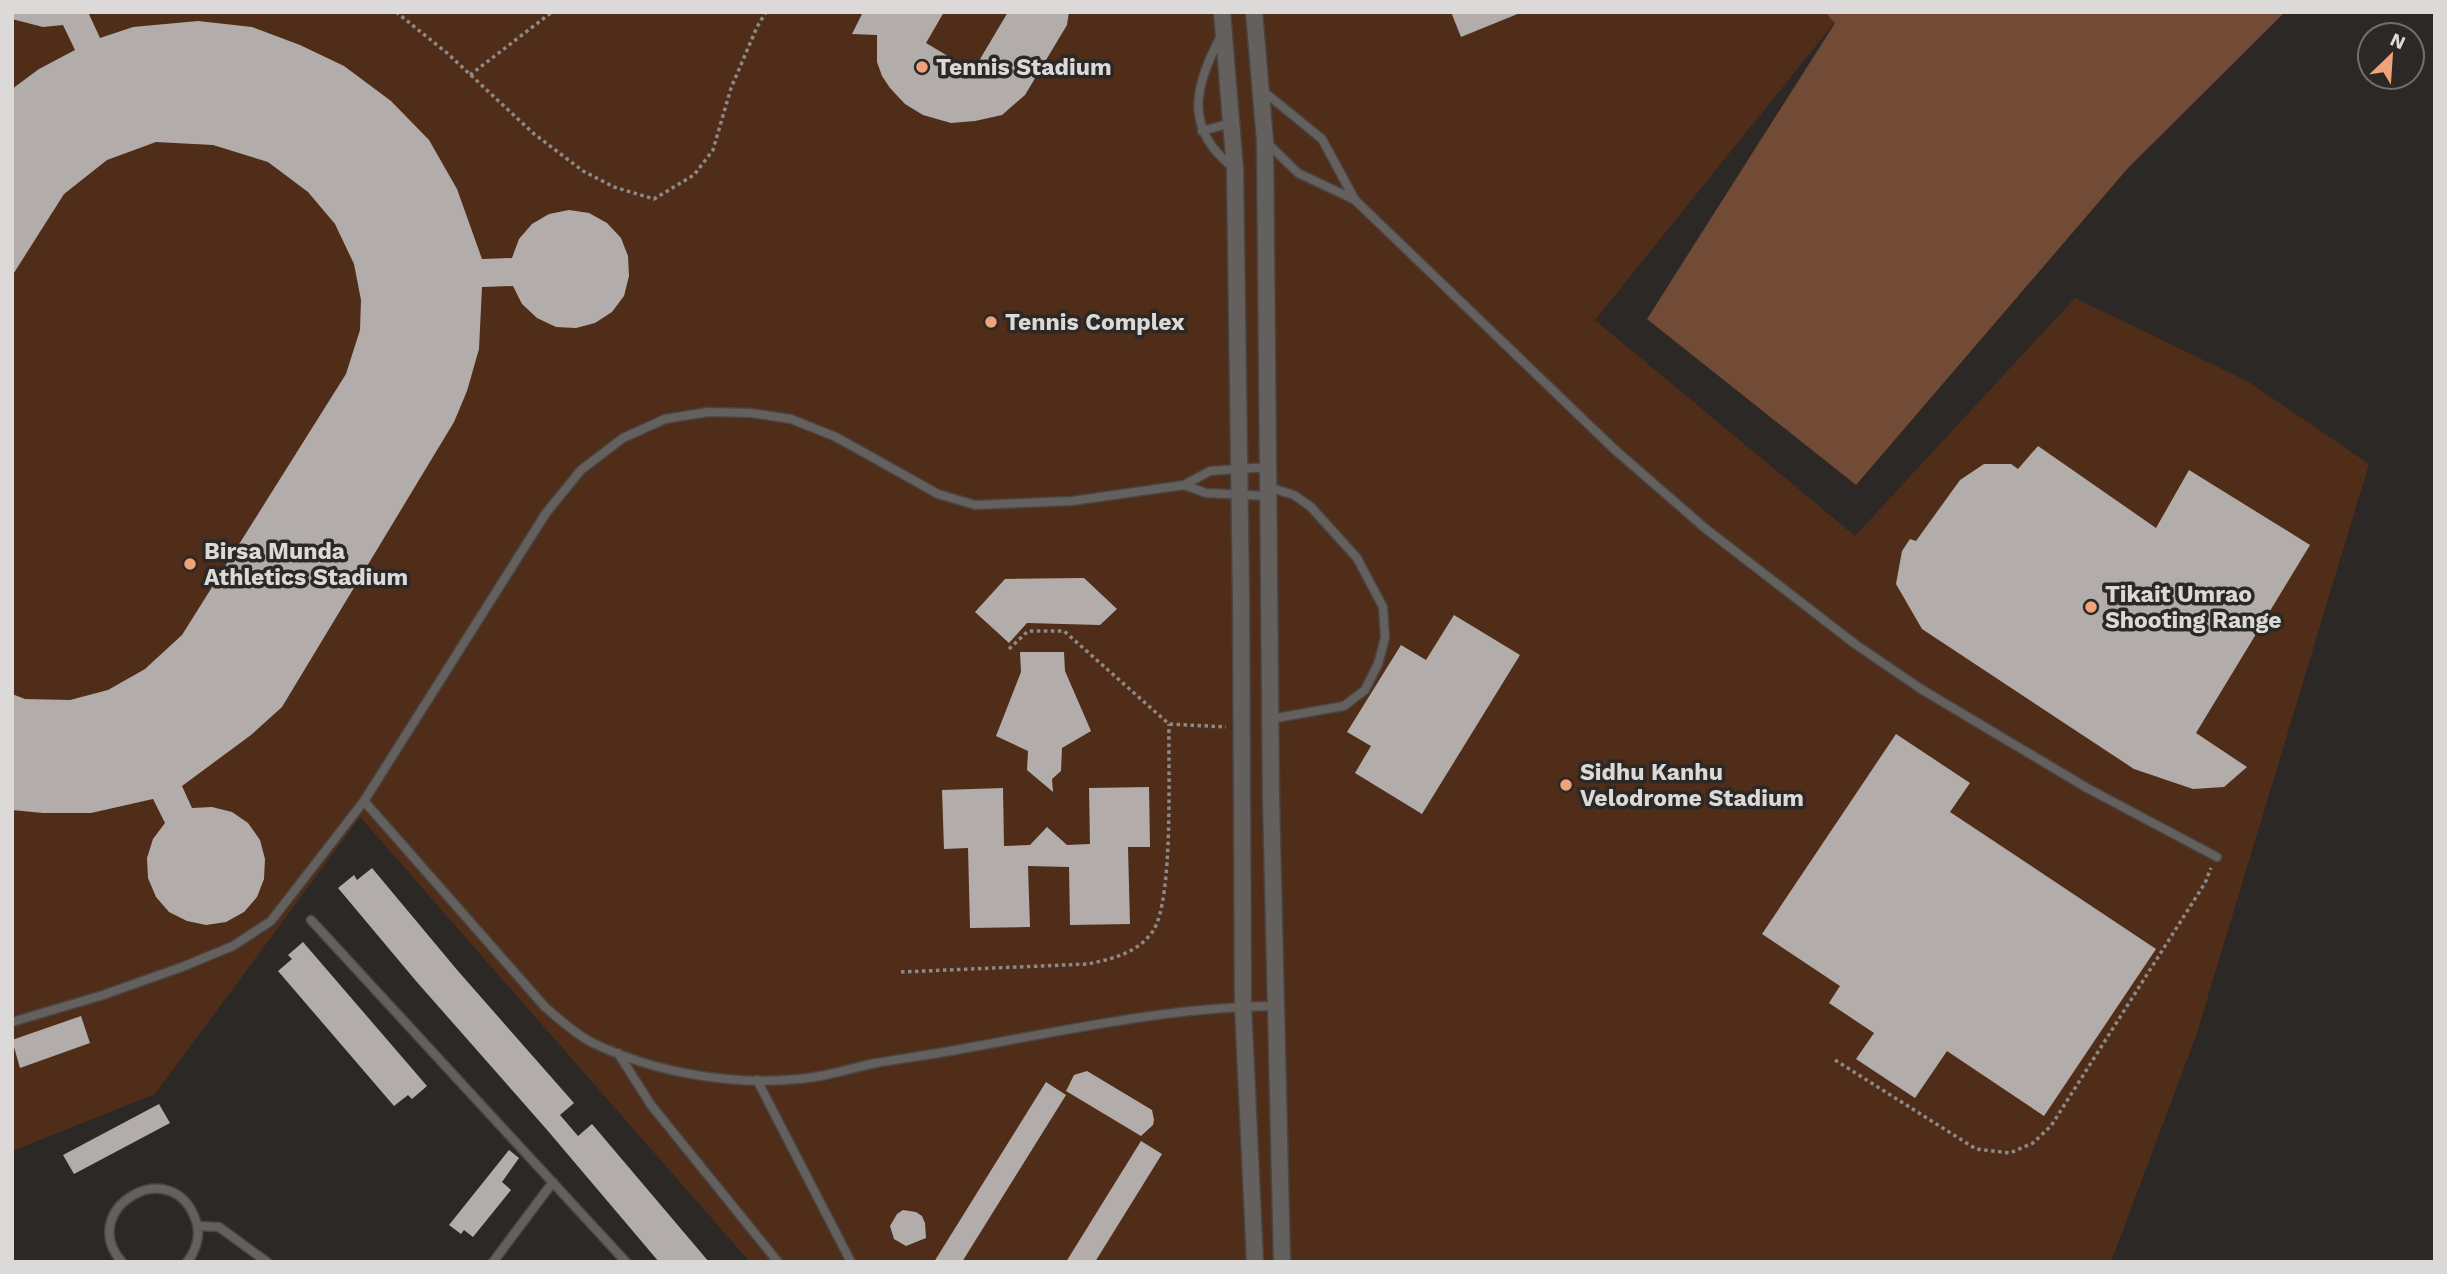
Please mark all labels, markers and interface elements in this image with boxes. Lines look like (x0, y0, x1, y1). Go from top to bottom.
north arrow (2356, 21, 2426, 91)
text: N (2387, 28, 2409, 54)
place label: Tennis Stadium (936, 54, 1112, 81)
marker: Tennis Stadium (914, 59, 930, 75)
place label: Tennis Complex (1005, 309, 1185, 336)
marker: Tennis Complex (983, 314, 999, 330)
place label: Birsa Munda Athletics Stadium (204, 538, 408, 591)
marker: Birsa Munda Athletics Stadium (182, 556, 198, 572)
place label: Tikait Umrao Shooting Range (2105, 581, 2282, 634)
marker: Tikait Umrao Shooting Range (2083, 599, 2099, 615)
place label: Sidhu Kanhu Velodrome Stadium (1580, 759, 1804, 812)
marker: Sidhu Kanhu Velodrome Stadium (1558, 777, 1574, 793)

